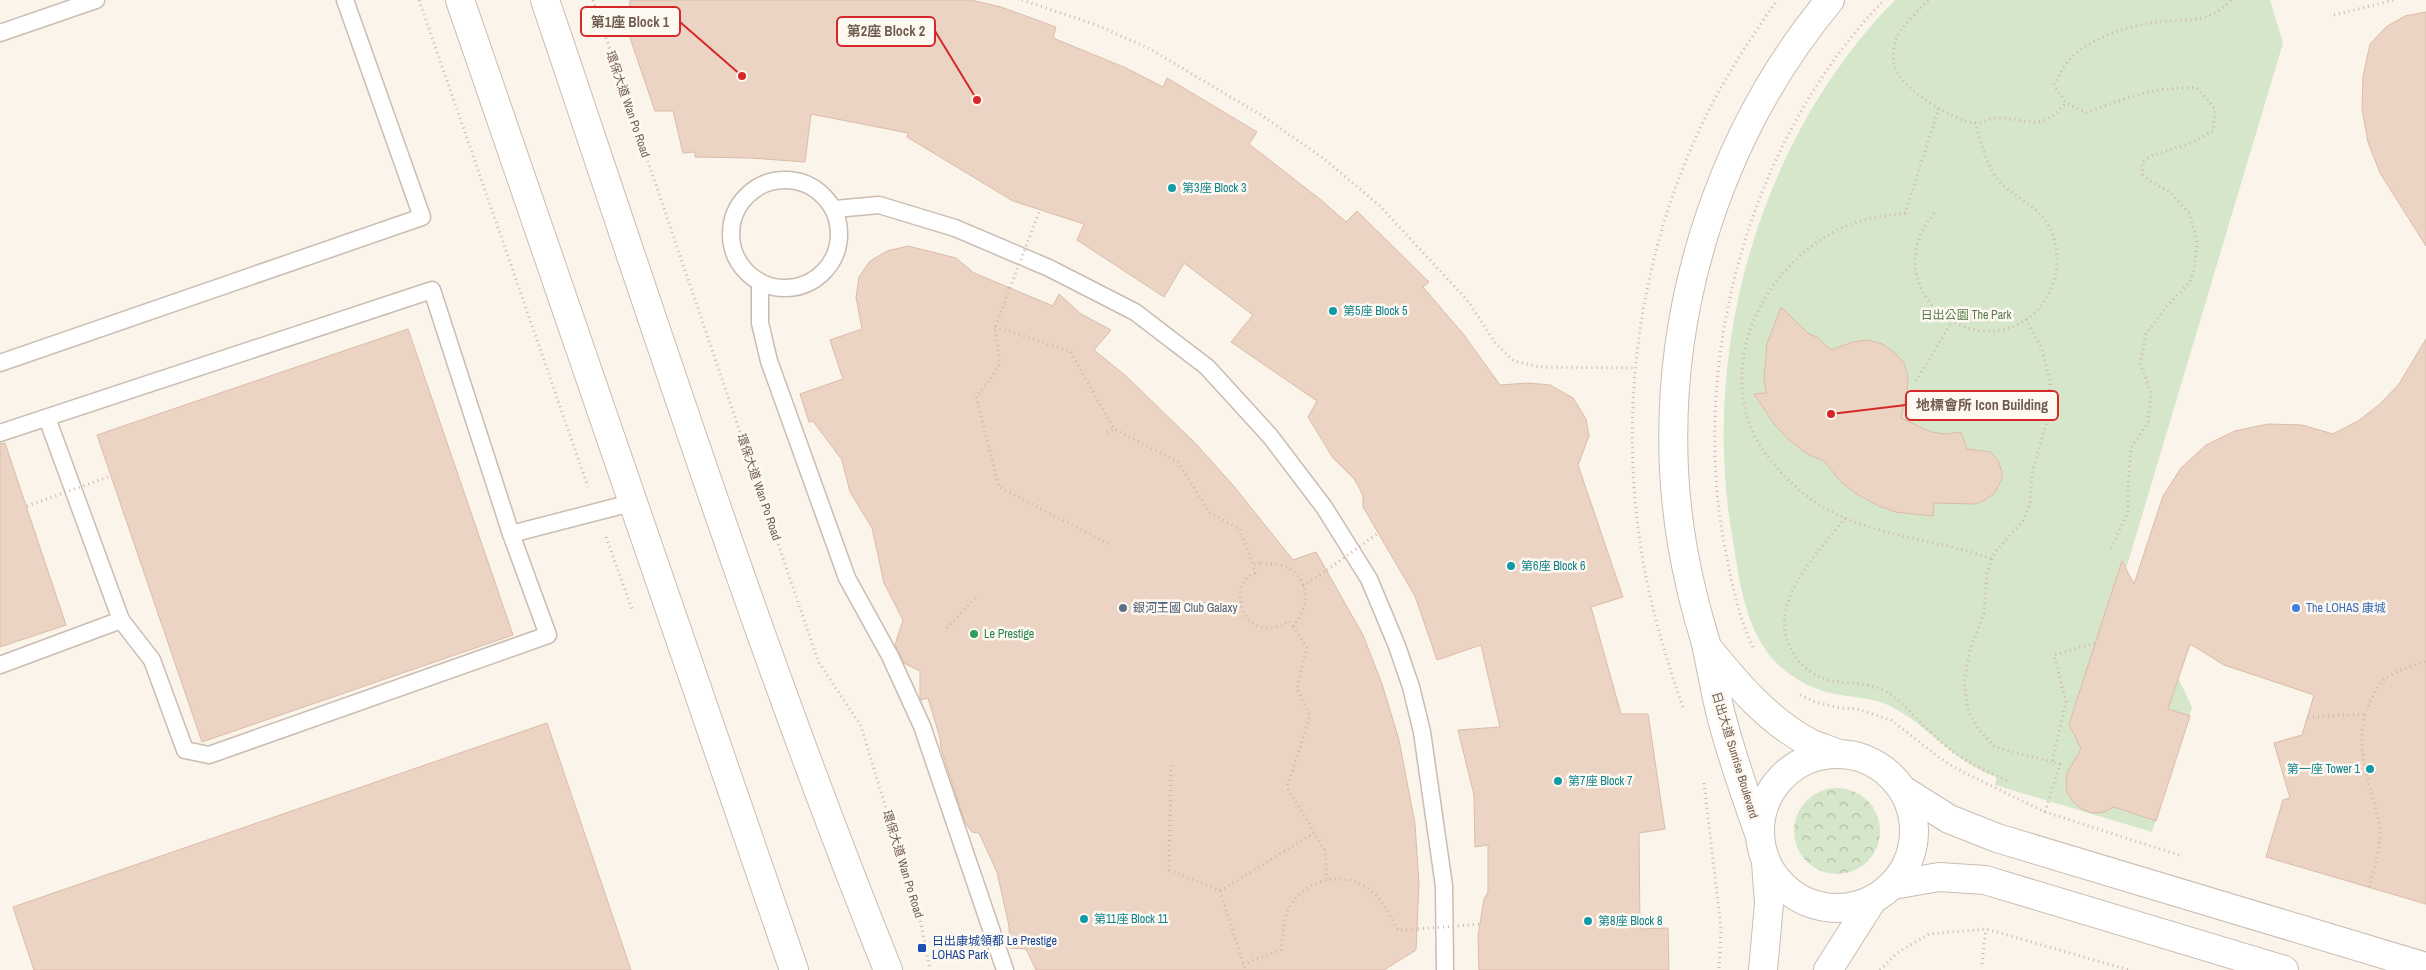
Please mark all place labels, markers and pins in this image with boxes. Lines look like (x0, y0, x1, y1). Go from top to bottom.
callout: 第1座 Block 1 (581, 7, 680, 36)
callout: 第2座 Block 2 (837, 17, 935, 46)
place label: 第3座 Block 3 (1182, 180, 1246, 196)
marker: 第3座 Block 3 (1166, 182, 1178, 194)
place label: 第5座 Block 5 (1343, 303, 1408, 319)
marker: 第5座 Block 5 (1327, 305, 1339, 317)
callout: 地標會所 Icon Building (1906, 391, 2058, 420)
place label: 第6座 Block 6 (1521, 558, 1585, 574)
marker: 第6座 Block 6 (1505, 560, 1517, 572)
place label: 銀河王國 Club Galaxy (1133, 600, 1237, 616)
place label: The LOHAS 康城 (2306, 600, 2386, 616)
marker: 銀河王國 Club Galaxy (1117, 602, 1129, 614)
marker: The LOHAS 康城 (2290, 602, 2302, 614)
place label: Le Prestige (984, 626, 1034, 642)
marker: Le Prestige (968, 628, 980, 640)
place label: 第一座 Tower 1 (2287, 761, 2361, 777)
marker: 第一座 Tower 1 (2364, 763, 2376, 775)
place label: 第7座 Block 7 (1568, 773, 1633, 789)
marker: 第7座 Block 7 (1552, 775, 1564, 787)
place label: 第11座 Block 11 (1094, 911, 1169, 927)
marker: 第11座 Block 11 (1078, 913, 1090, 925)
place label: 第8座 Block 8 (1598, 913, 1662, 929)
marker: 第8座 Block 8 (1582, 915, 1594, 927)
place label: 日出康城領都 Le Prestige LOHAS Park (932, 933, 1057, 963)
marker: 日出康城領都 Le Prestige LOHAS Park (916, 942, 928, 954)

